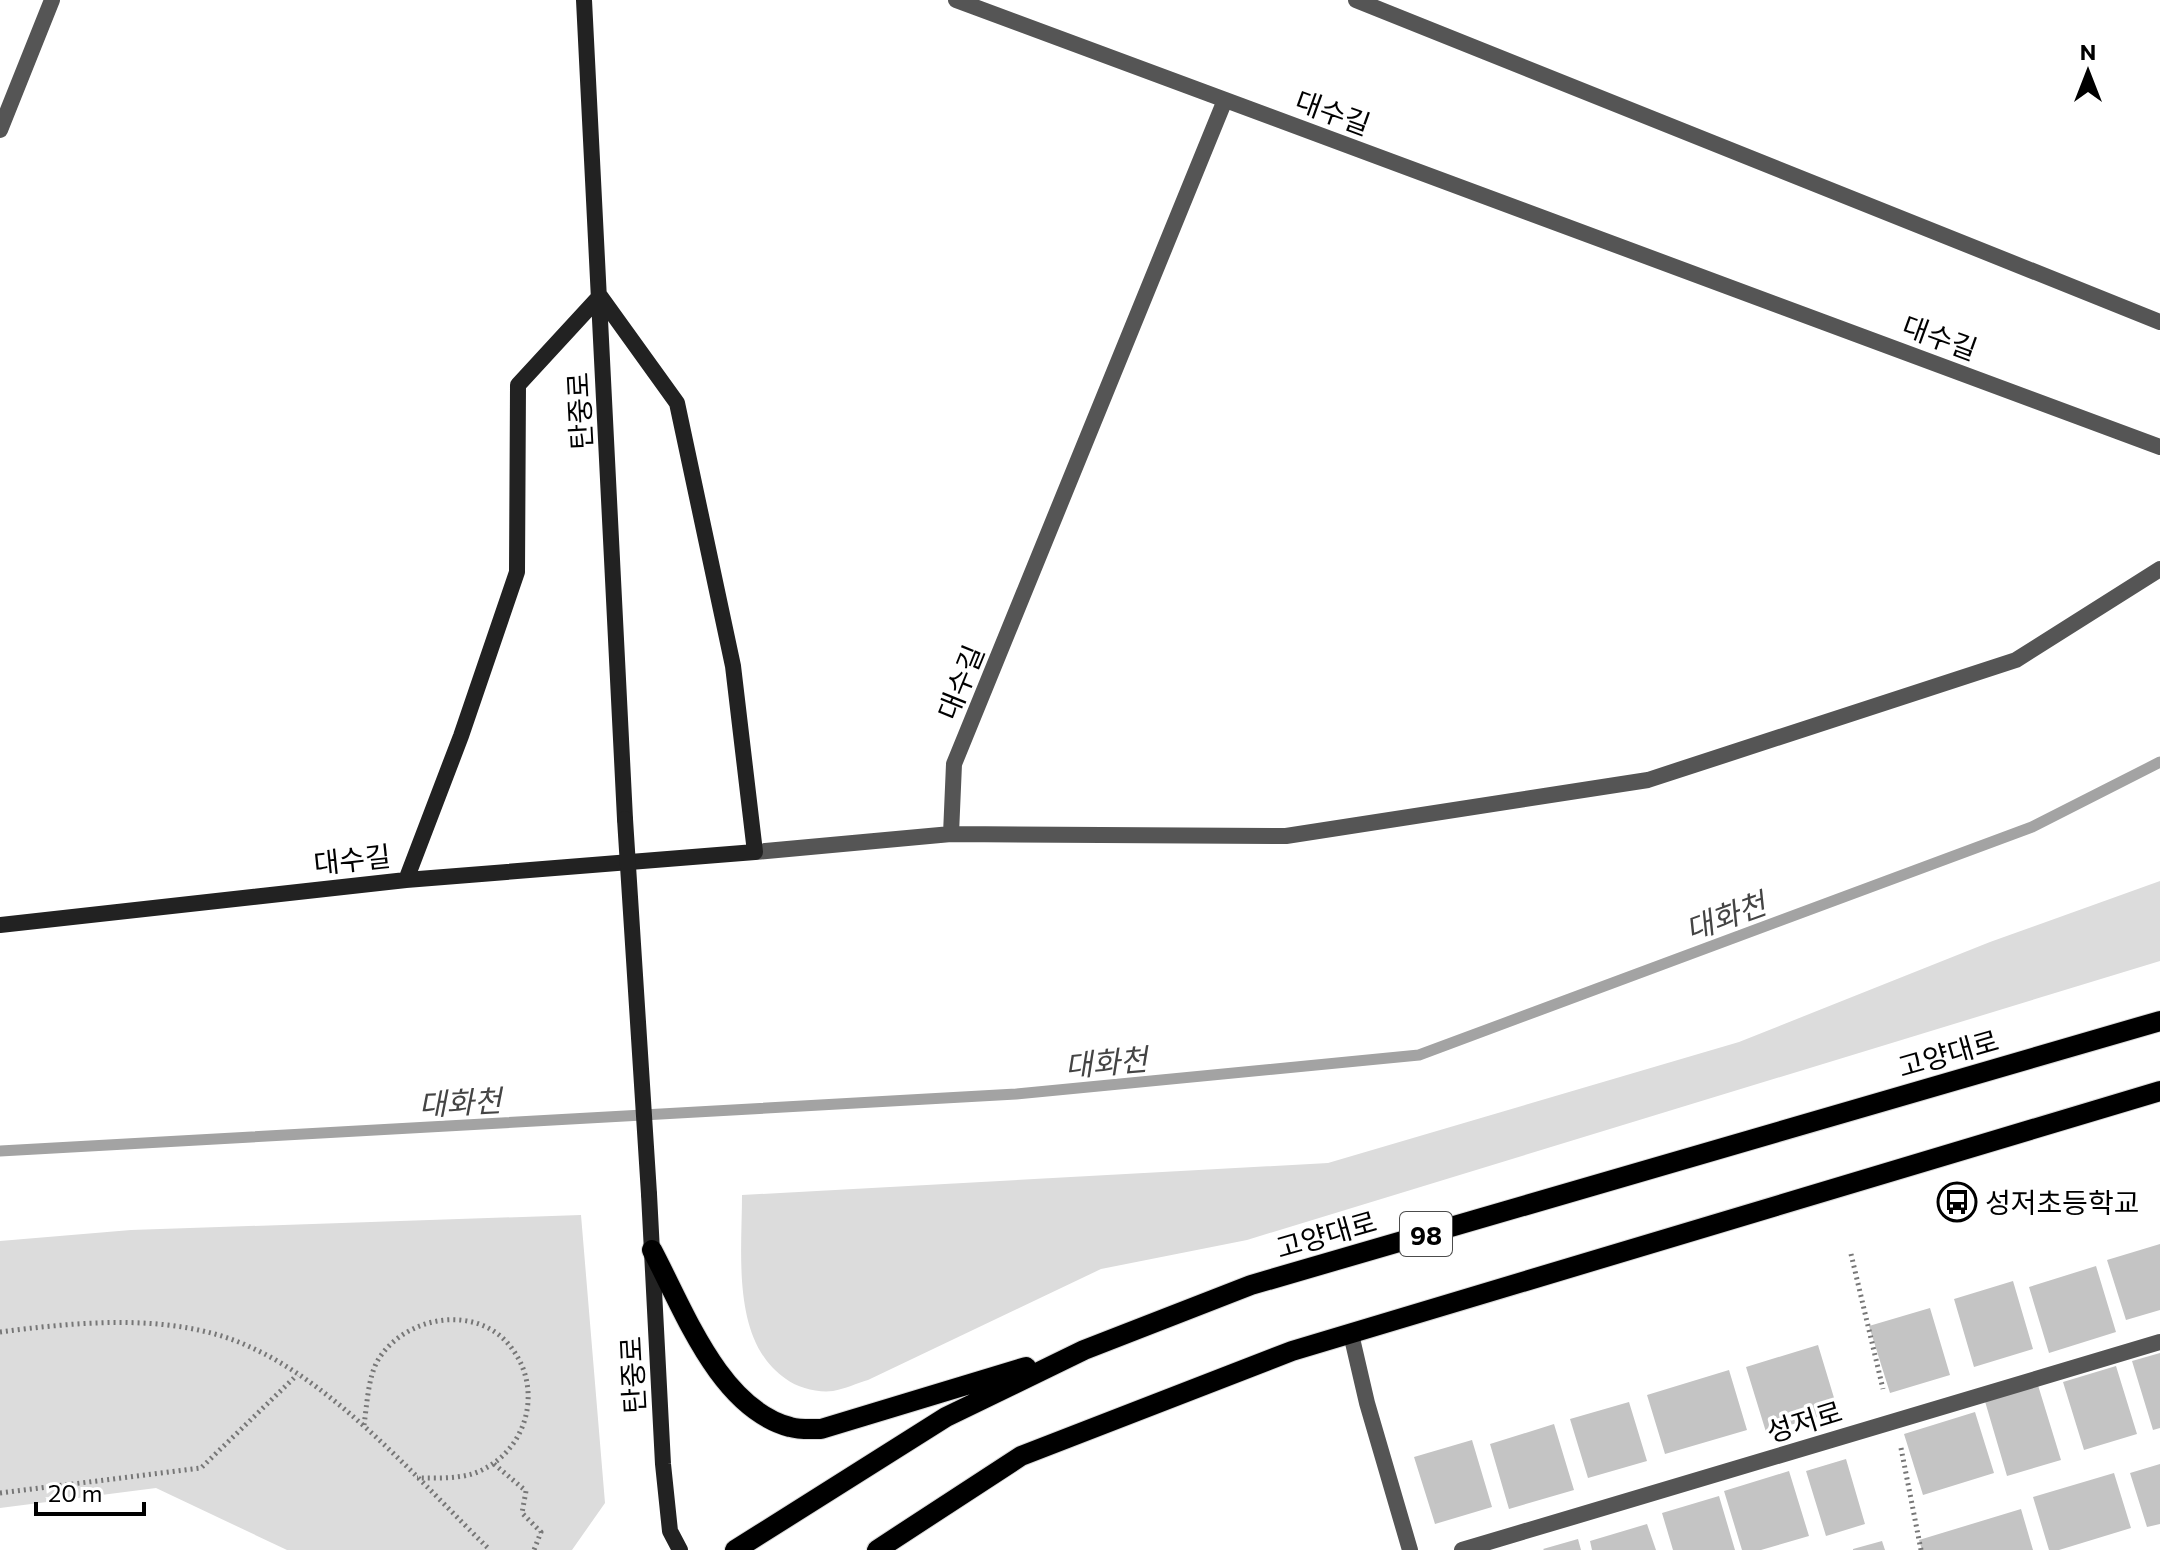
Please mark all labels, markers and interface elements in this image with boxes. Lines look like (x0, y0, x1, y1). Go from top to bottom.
north arrow (2048, 32, 2128, 112)
text: N (2080, 38, 2096, 65)
street label: 대수길 (1291, 83, 1375, 141)
street label: 대수길 (1898, 308, 1982, 366)
street label: 탄중로 (560, 372, 598, 450)
street label: 대수길 (930, 640, 990, 724)
street label: 대수길 (312, 838, 392, 880)
water label: 대화천 (1680, 882, 1773, 947)
street label: 고양대로 (1894, 1022, 2002, 1084)
water label: 대화천 (1063, 1039, 1152, 1083)
water label: 대화천 (418, 1080, 506, 1122)
bus stop icon: 성저초등학교 (1936, 1181, 1978, 1223)
place label: 성저초등학교 (1985, 1185, 2140, 1219)
street label: 고양대로 (1272, 1203, 1380, 1265)
road number: 98 (1400, 1212, 1452, 1256)
street label: 탄중로 (613, 1336, 651, 1414)
street label: 성저로 (1762, 1393, 1846, 1449)
scale bar (36, 1466, 144, 1516)
text: 20 m (48, 1478, 102, 1507)

